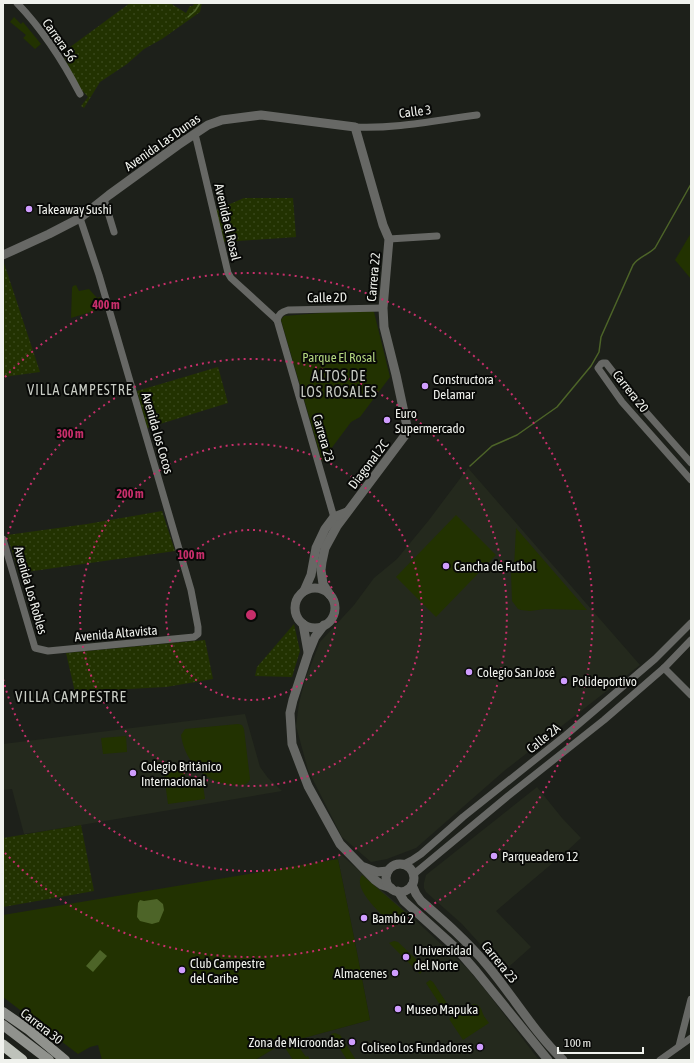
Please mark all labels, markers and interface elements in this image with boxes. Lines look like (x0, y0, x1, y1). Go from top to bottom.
street label: Carrera 56 (39, 16, 80, 65)
street label: Calle 3 (398, 102, 432, 121)
street label: Avenida Las Dunas (122, 111, 203, 174)
street label: Avenida el Rosal (211, 182, 244, 263)
place label: Takeaway Sushi (37, 202, 112, 217)
marker: Takeaway Sushi (24, 204, 34, 214)
street label: Carrera 22 (364, 252, 383, 302)
street label: Calle 2D (307, 290, 347, 305)
text: 400 m (91, 298, 120, 312)
park label: Parque El Rosal (302, 350, 376, 365)
street label: Carrera 20 (610, 367, 652, 415)
district label: ALTOS DE LOS ROSALES (300, 368, 378, 400)
place label: Constructora Delamar (433, 372, 494, 402)
marker: Constructora Delamar (420, 381, 430, 391)
district label: VILLA CAMPESTRE (27, 382, 133, 398)
street label: Avenida los Cocos (139, 391, 176, 476)
place label: Euro Supermercado (395, 406, 465, 436)
street label: Carrera 23 (310, 412, 337, 464)
marker: Euro Supermercado (382, 415, 392, 425)
text: 300 m (56, 427, 84, 441)
street label: Diagonal 2C (345, 437, 392, 492)
text: 200 m (116, 487, 144, 501)
street label: Avenida Los Robles (11, 544, 50, 636)
text: 100 m (177, 548, 205, 562)
place label: Cancha de Futbol (454, 559, 536, 574)
marker: Cancha de Futbol (441, 561, 451, 571)
centre of rings (244, 608, 258, 622)
street label: Avenida Altavista (74, 622, 158, 645)
place label: Colegio San José (477, 665, 555, 680)
marker: Colegio San José (464, 667, 474, 677)
place label: Polideportivo (572, 674, 637, 689)
marker: Polideportivo (559, 676, 569, 686)
district label: VILLA CAMPESTRE (15, 688, 127, 705)
street label: Calle 2A (524, 720, 564, 756)
place label: Colegio Británico Internacional (141, 759, 222, 789)
marker: Colegio Británico Internacional (128, 768, 138, 778)
place label: Parqueadero 12 (502, 849, 578, 864)
marker: Parqueadero 12 (489, 851, 499, 861)
place label: Bambú 2 (372, 911, 414, 926)
marker: Bambú 2 (359, 913, 369, 923)
street label: Carrera 23 (478, 939, 521, 986)
place label: Universidad del Norte (414, 943, 472, 973)
marker: Universidad del Norte (401, 952, 411, 962)
place label: Club Campestre del Caribe (190, 956, 265, 986)
marker: Club Campestre del Caribe (177, 965, 187, 975)
place label: Almacenes (334, 966, 387, 981)
marker: Almacenes (390, 968, 400, 978)
place label: Museo Mapuka (406, 1002, 478, 1017)
marker: Museo Mapuka (393, 1004, 403, 1014)
street label: Carrera 30 (18, 1005, 66, 1047)
scale bar (558, 1029, 643, 1055)
place label: Zona de Microondas (248, 1035, 344, 1050)
text: 100 m (564, 1036, 591, 1050)
marker: Zona de Microondas (347, 1037, 357, 1047)
place label: Coliseo Los Fundadores (361, 1040, 472, 1055)
marker: Coliseo Los Fundadores (475, 1042, 485, 1052)

